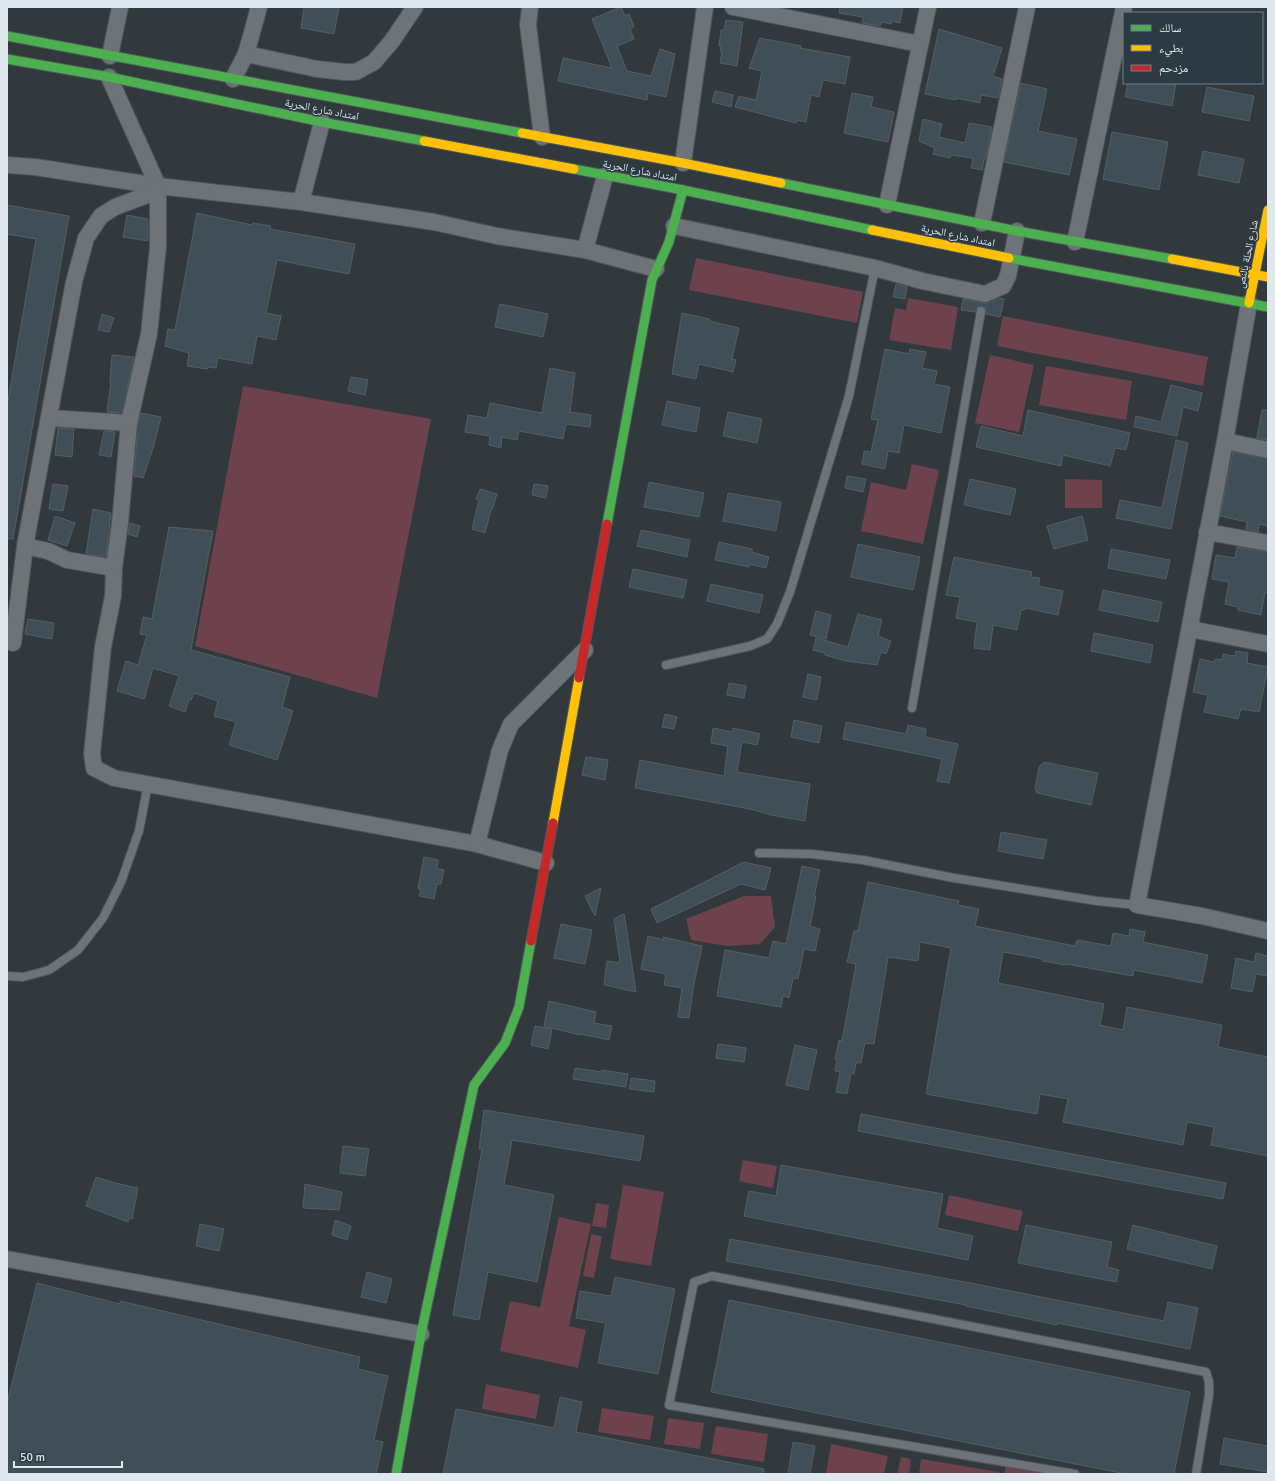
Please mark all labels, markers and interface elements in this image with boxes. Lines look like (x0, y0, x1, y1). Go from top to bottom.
legend (1123, 12, 1263, 84)
text: سالك (1159, 21, 1181, 36)
text: بطيء (1159, 41, 1183, 58)
text: مزدحم (1159, 61, 1188, 76)
street label: امتداد شارع الحرية (284, 96, 360, 123)
street label: امتداد شارع الحرية (602, 157, 678, 184)
street label: شارع الحلة بالنص (1234, 219, 1261, 289)
street label: امتداد شارع الحرية (920, 221, 996, 250)
scale bar (14, 1443, 122, 1469)
text: 50 m (20, 1450, 45, 1465)

